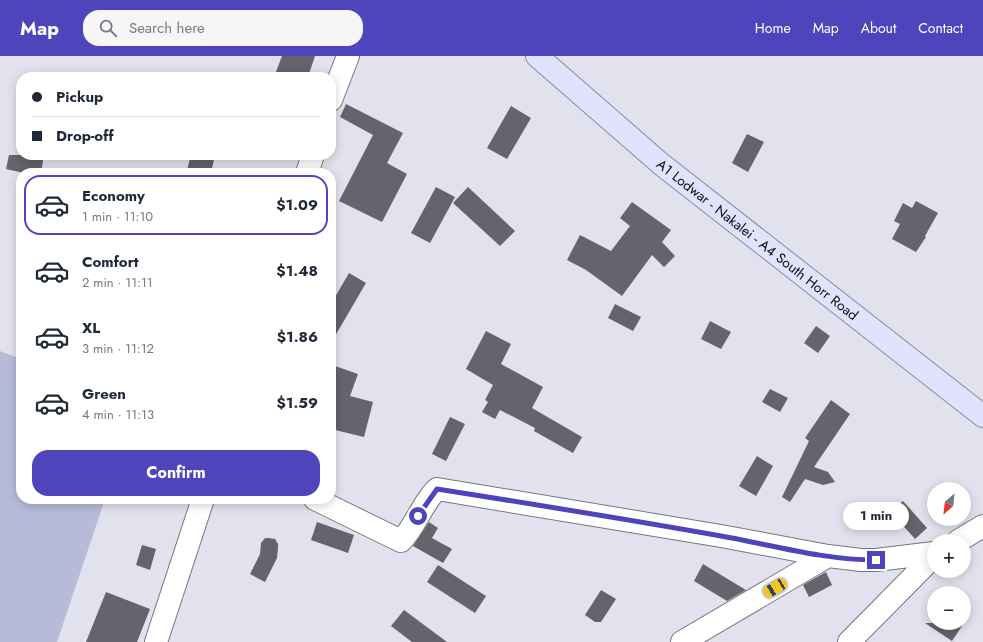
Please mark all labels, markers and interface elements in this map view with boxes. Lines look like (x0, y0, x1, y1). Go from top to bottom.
search box (83, 10, 363, 46)
text: Map (20, 15, 59, 42)
icon: search (97, 17, 119, 39)
text: Search here (129, 17, 205, 39)
text: Home (755, 18, 791, 38)
text: Map (813, 18, 839, 38)
text: About (861, 18, 896, 38)
text: Contact (918, 18, 963, 38)
text: Pickup (56, 86, 103, 108)
text: Drop-off (56, 125, 114, 147)
street label: A1 Lodwar - Nakalei - A4 South Horr Road (652, 154, 863, 325)
text: Economy (82, 185, 145, 207)
icon: car (34, 187, 70, 223)
text: $1.09 (276, 194, 318, 216)
text: 1 min · 11:10 (82, 207, 153, 226)
text: Comfort (82, 251, 139, 273)
icon: car (34, 253, 70, 289)
text: $1.48 (276, 260, 318, 282)
text: 2 min · 11:11 (82, 273, 153, 292)
text: XL (82, 317, 100, 339)
icon: car (34, 319, 70, 355)
text: $1.86 (277, 326, 318, 348)
text: 3 min · 11:12 (82, 339, 154, 358)
text: Green (82, 383, 126, 405)
icon: car (34, 385, 70, 421)
text: $1.59 (276, 392, 318, 414)
text: 4 min · 11:13 (82, 405, 154, 424)
button: Confirm (32, 450, 320, 496)
north arrow (927, 482, 971, 526)
map controls (927, 482, 971, 630)
callout: 1 min (843, 502, 909, 530)
text: 1 min (860, 506, 892, 525)
route start (409, 507, 427, 525)
button: + (927, 534, 971, 578)
route end (867, 551, 885, 569)
car (762, 577, 788, 599)
button: − (927, 586, 971, 630)

